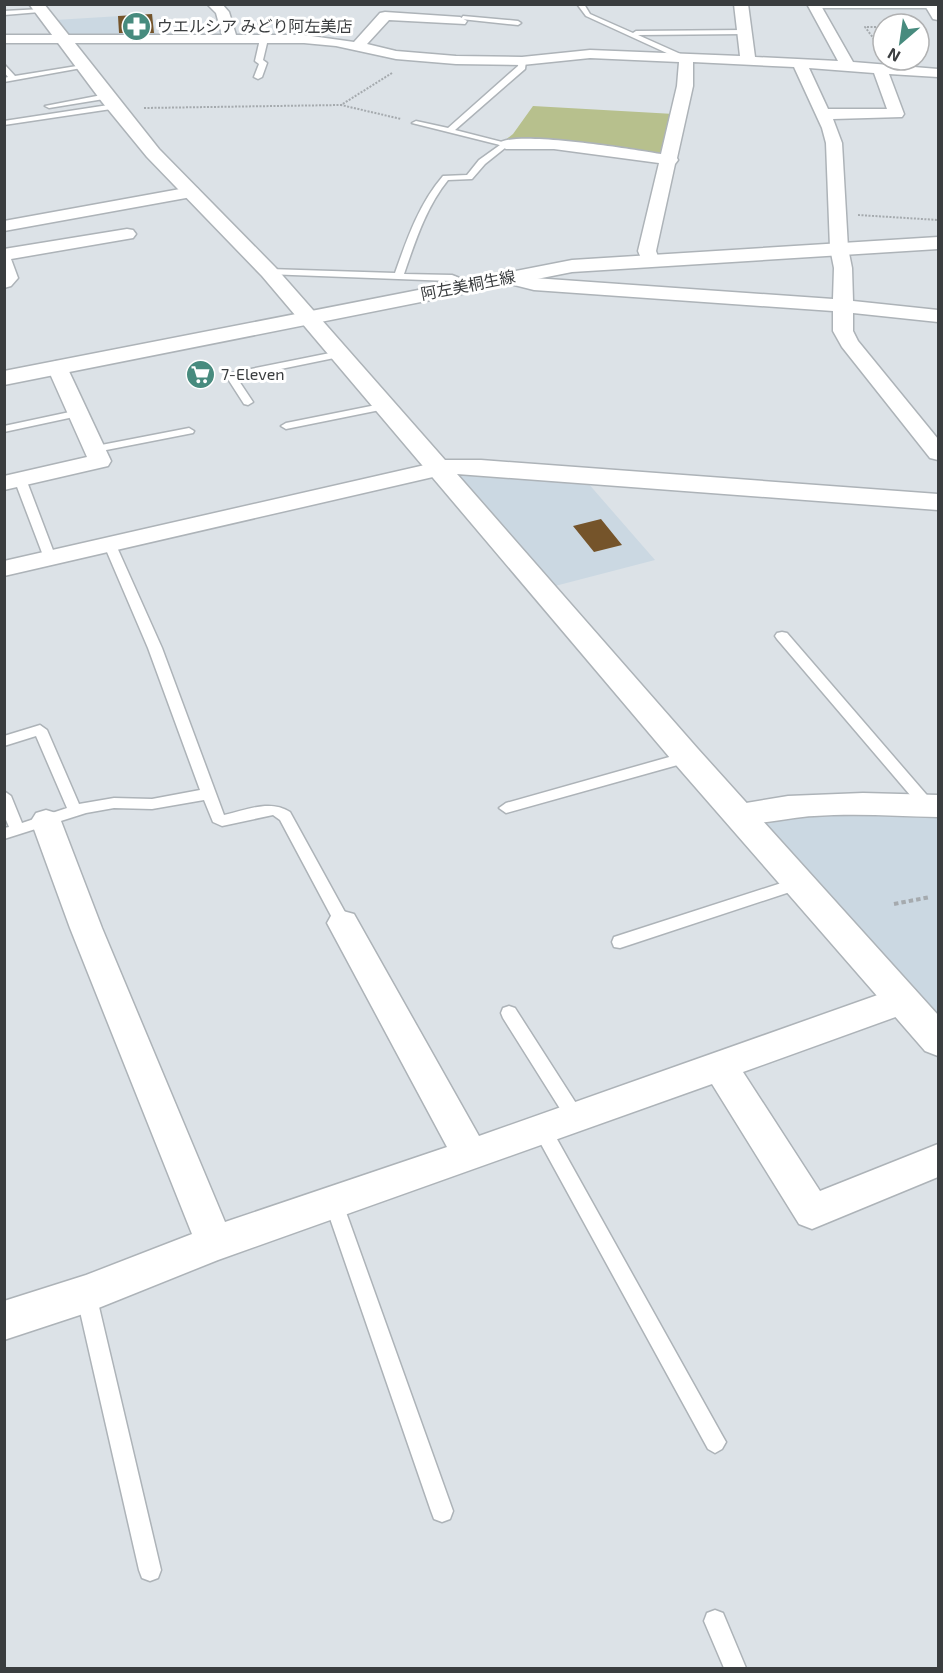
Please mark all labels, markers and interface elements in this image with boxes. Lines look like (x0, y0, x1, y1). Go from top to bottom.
pharmacy icon: ウエルシア みどり阿左美店 (120, 10, 152, 42)
north arrow (871, 12, 931, 72)
place label: ウエルシア みどり阿左美店 (157, 16, 353, 35)
text: N (884, 44, 903, 67)
street label: 阿左美桐生線 (419, 266, 517, 303)
supermarket icon: 7-Eleven (184, 358, 216, 390)
place label: 7-Eleven (221, 364, 285, 383)

